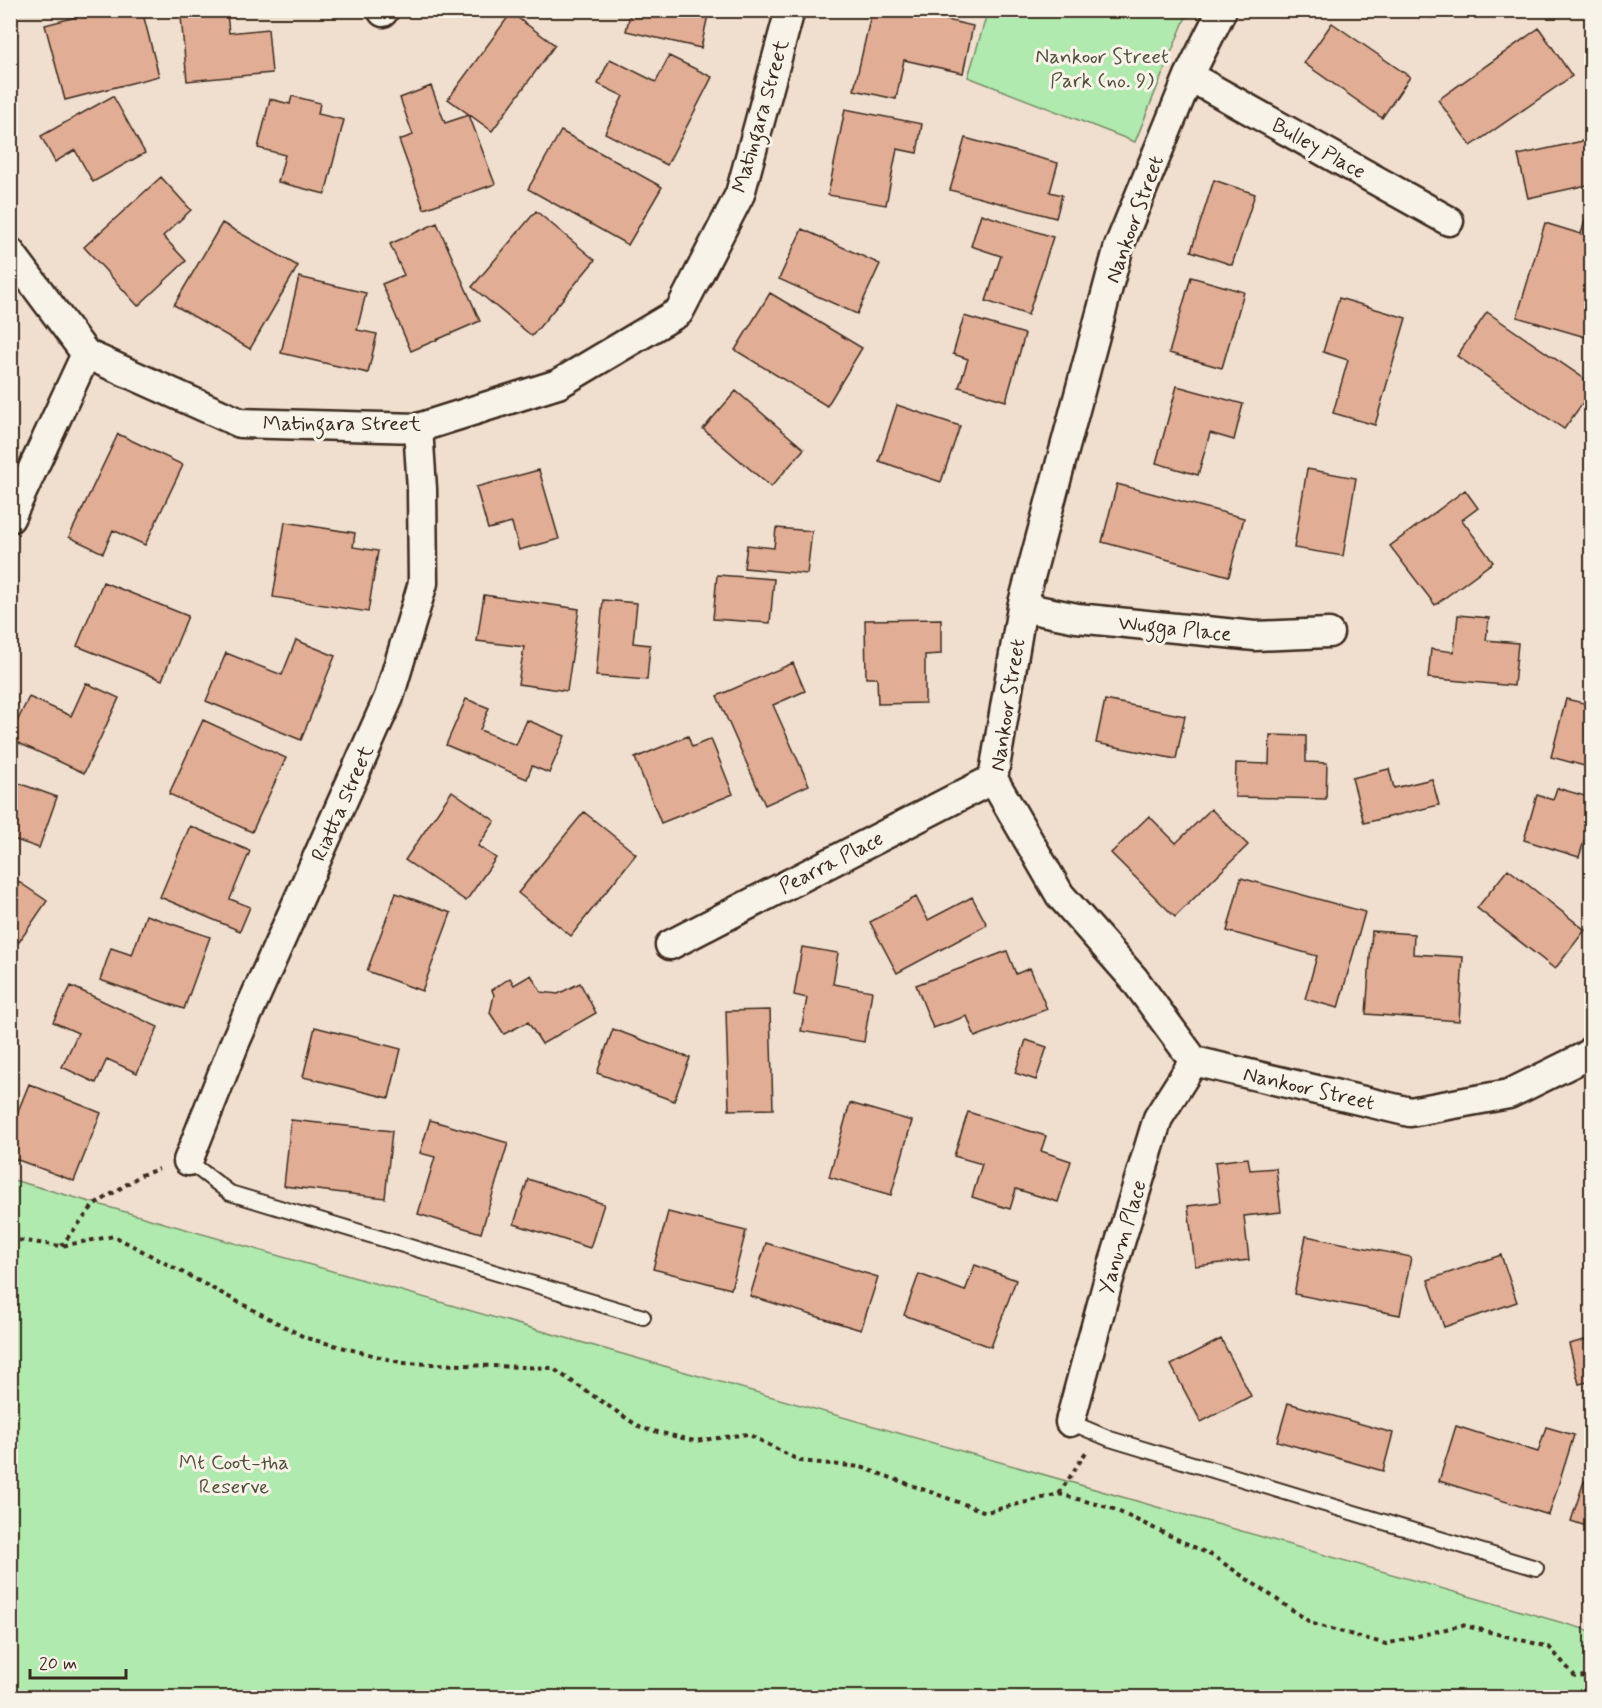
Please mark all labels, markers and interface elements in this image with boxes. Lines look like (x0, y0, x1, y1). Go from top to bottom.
street label: Matingara Street (726, 36, 798, 197)
park label: Nankoor Street Park (no. 9) (1035, 43, 1169, 95)
street label: Bulley Place (1267, 112, 1371, 186)
street label: Nankoor Street (1099, 152, 1171, 287)
street label: Matingara Street (263, 410, 422, 440)
street label: Wugga Place (1117, 609, 1233, 651)
street label: Nankoor Street (984, 637, 1032, 773)
street label: Riatta Street (305, 740, 381, 866)
street label: Pearra Place (774, 825, 888, 901)
street label: Nankoor Street (1241, 1060, 1377, 1118)
street label: Yanum Place (1092, 1177, 1154, 1298)
park label: Mt Coot-tha Reserve (179, 1449, 289, 1501)
scale bar (30, 1642, 126, 1680)
text: 20 m (39, 1652, 77, 1676)

